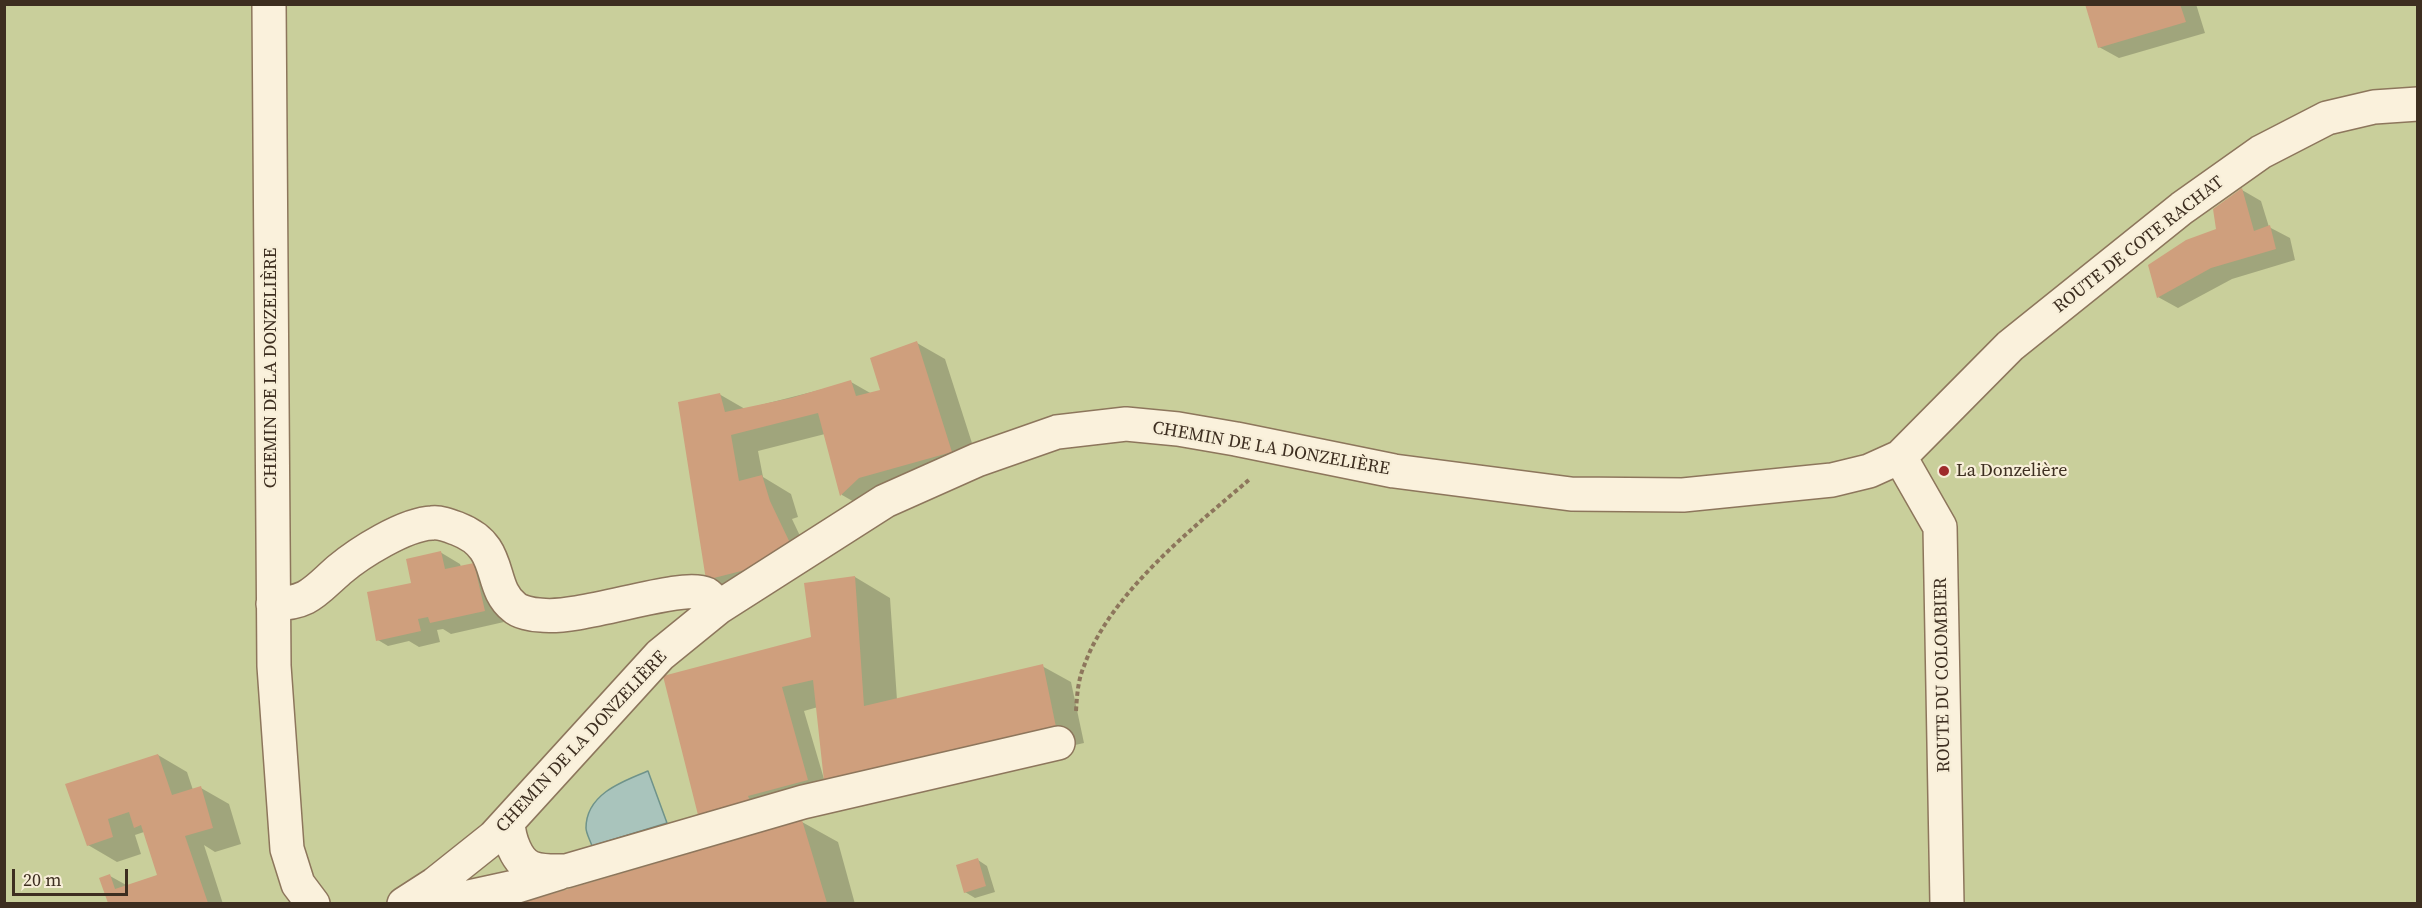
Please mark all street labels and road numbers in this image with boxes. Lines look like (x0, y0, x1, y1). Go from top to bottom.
street label: ROUTE DE COTE RACHAT (2050, 172, 2228, 318)
street label: CHEMIN DE LA DONZELIÈRE (260, 248, 282, 488)
street label: CHEMIN DE LA DONZELIÈRE (1151, 417, 1391, 481)
street label: ROUTE DU COLOMBIER (1930, 577, 1956, 773)
street label: CHEMIN DE LA DONZELIÈRE (492, 647, 672, 837)

